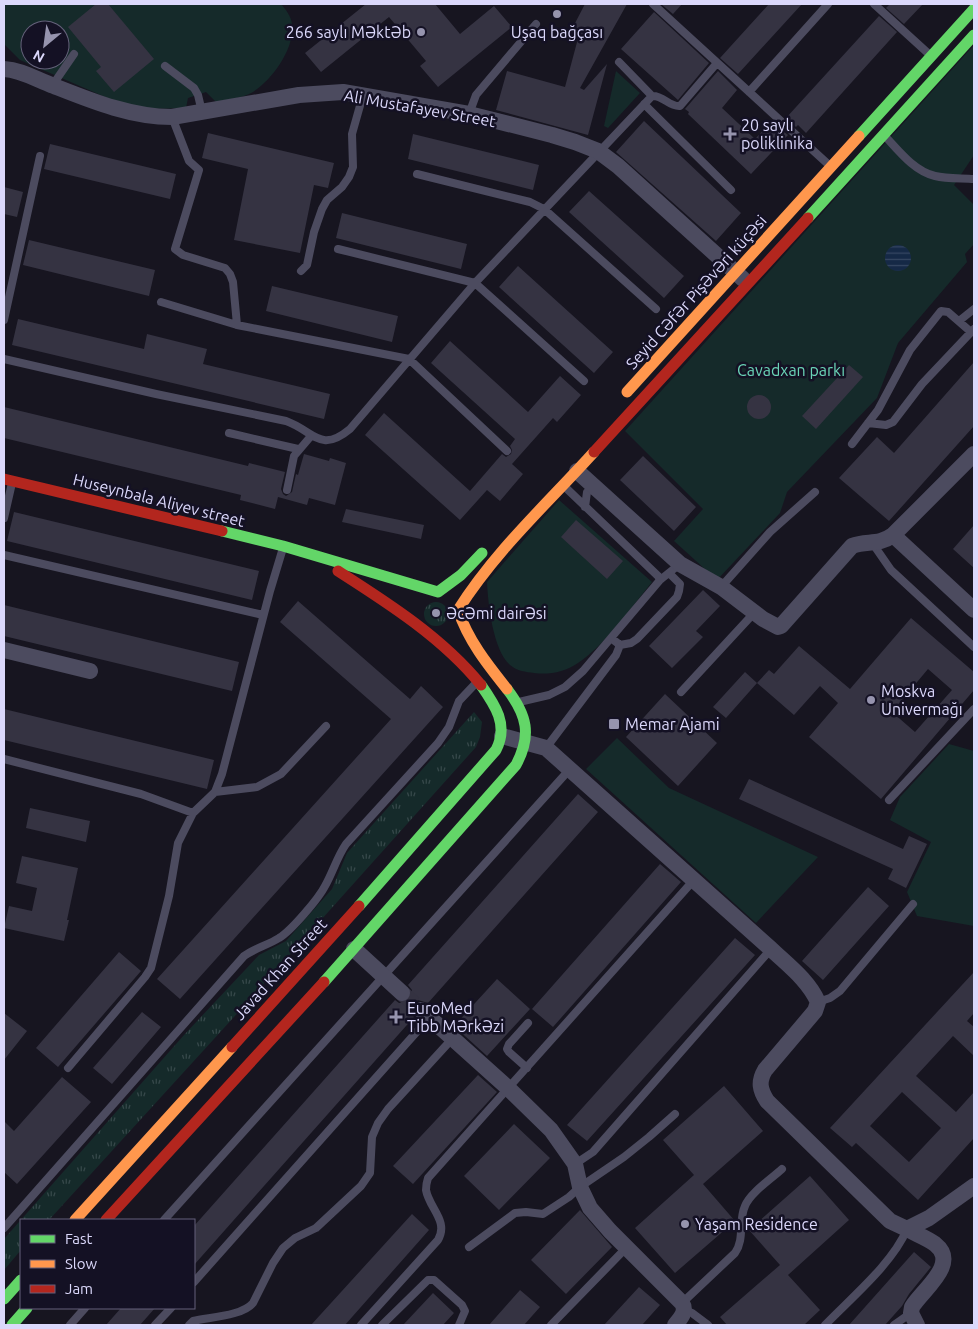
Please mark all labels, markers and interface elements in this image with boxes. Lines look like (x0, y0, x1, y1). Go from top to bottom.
marker: Uşaq bağçası (551, 8, 563, 20)
north arrow (20, 20, 70, 70)
place label: 266 saylı Məktəb (286, 23, 411, 41)
place label: Uşaq bağçası (511, 23, 603, 41)
marker: 266 saylı Məktəb (415, 26, 427, 38)
text: N (30, 47, 47, 66)
street label: Ali Mustafayev Street (343, 86, 498, 130)
place label: 20 saylı poliklinika (741, 116, 813, 152)
marker: 20 saylı poliklinika (723, 127, 737, 141)
street label: Seyid Cəfər Pişəvəri küçəsi (622, 211, 770, 373)
park label: Cavadxan parkı (737, 361, 845, 379)
street label: Huseynbala Aliyev street (71, 470, 247, 530)
place label: Əcəmi dairəsi (446, 604, 547, 622)
marker: Əcəmi dairəsi (430, 607, 442, 619)
place label: Moskva Univermağı (881, 682, 963, 718)
marker: Moskva Univermağı (865, 694, 877, 706)
place label: Memar Ajami (625, 715, 720, 733)
marker: Memar Ajami (607, 717, 621, 731)
street label: Javad Khan Street (230, 914, 331, 1023)
place label: EuroMed Tibb Mərkəzi (407, 999, 504, 1035)
marker: EuroMed Tibb Mərkəzi (389, 1010, 403, 1024)
place label: Yaşam Residence (695, 1215, 818, 1233)
marker: Yaşam Residence (679, 1218, 691, 1230)
legend (20, 1219, 195, 1309)
text: Fast (65, 1230, 93, 1247)
text: Slow (65, 1255, 98, 1272)
text: Jam (65, 1280, 93, 1297)

